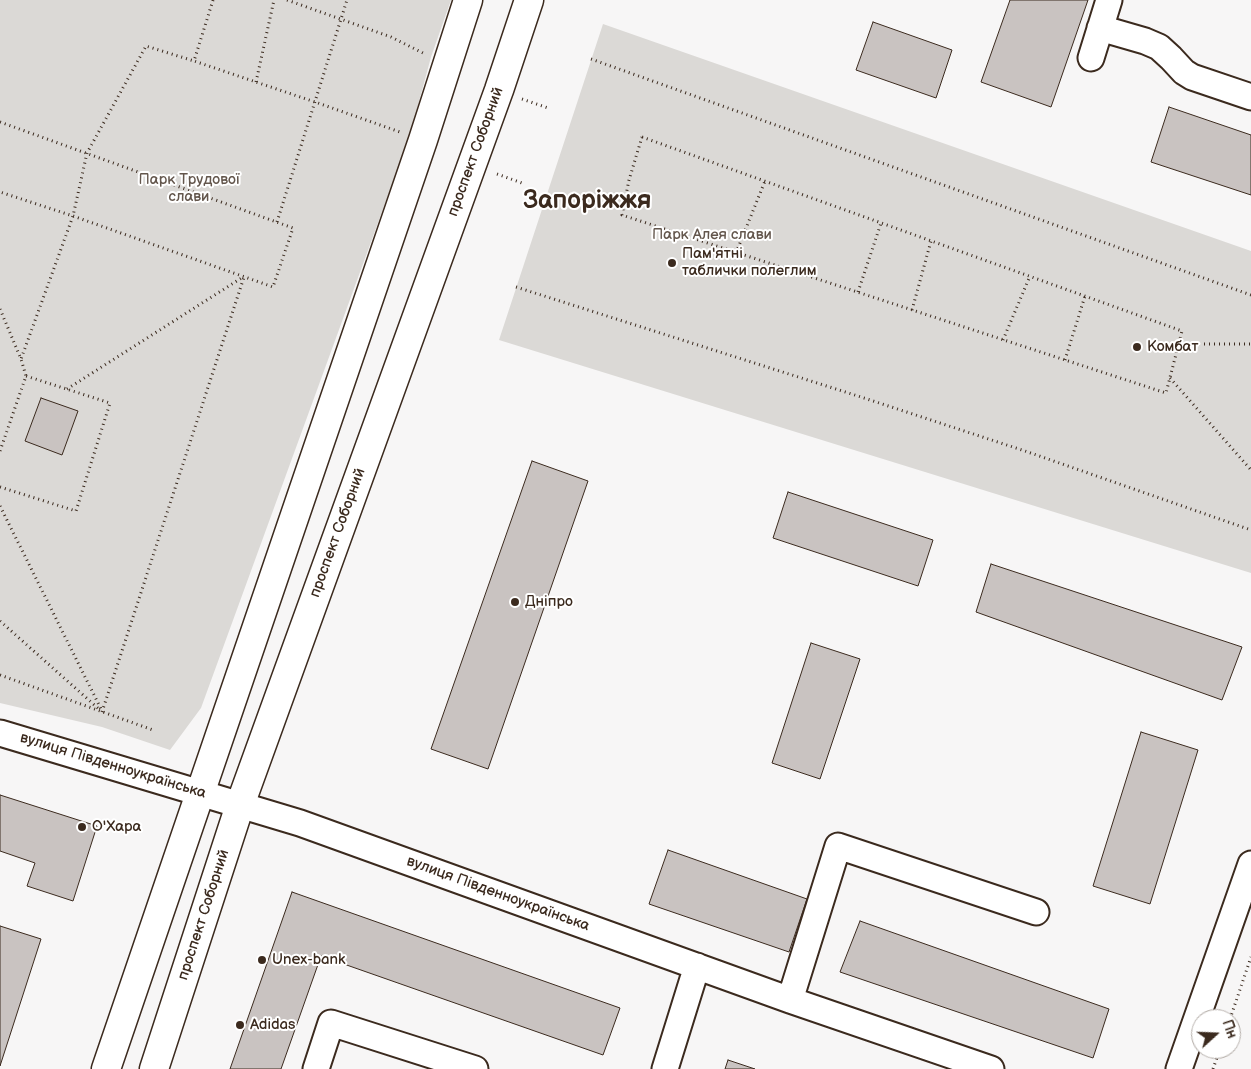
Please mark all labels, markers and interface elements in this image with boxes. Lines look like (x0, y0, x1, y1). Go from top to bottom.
street label: проспект Соборний (444, 85, 508, 219)
park label: Парк Трудової слави (139, 171, 239, 206)
district label: Запоріжжя (523, 187, 651, 217)
park label: Парк Алея слави (652, 226, 772, 244)
place label: Пам'ятні таблички полеглим (682, 245, 817, 280)
marker: Пам'ятні таблички полеглим (666, 257, 678, 269)
place label: Комбат (1147, 338, 1198, 356)
marker: Комбат (1131, 341, 1143, 353)
street label: проспект Соборний (306, 466, 370, 600)
place label: Дніпро (525, 593, 573, 611)
marker: Дніпро (509, 596, 521, 608)
street label: вулиця Південноукраїнська (18, 729, 208, 803)
place label: О'Хара (92, 818, 141, 836)
marker: О'Хара (76, 821, 88, 833)
street label: проспект Соборний (174, 847, 234, 983)
street label: вулиця Південноукраїнська (404, 852, 592, 936)
place label: Unex-bank (272, 951, 345, 969)
marker: Unex-bank (256, 954, 268, 966)
north arrow (1191, 1009, 1241, 1059)
place label: Adidas (250, 1016, 295, 1034)
text: Пн (1218, 1017, 1241, 1041)
marker: Adidas (234, 1019, 246, 1031)

